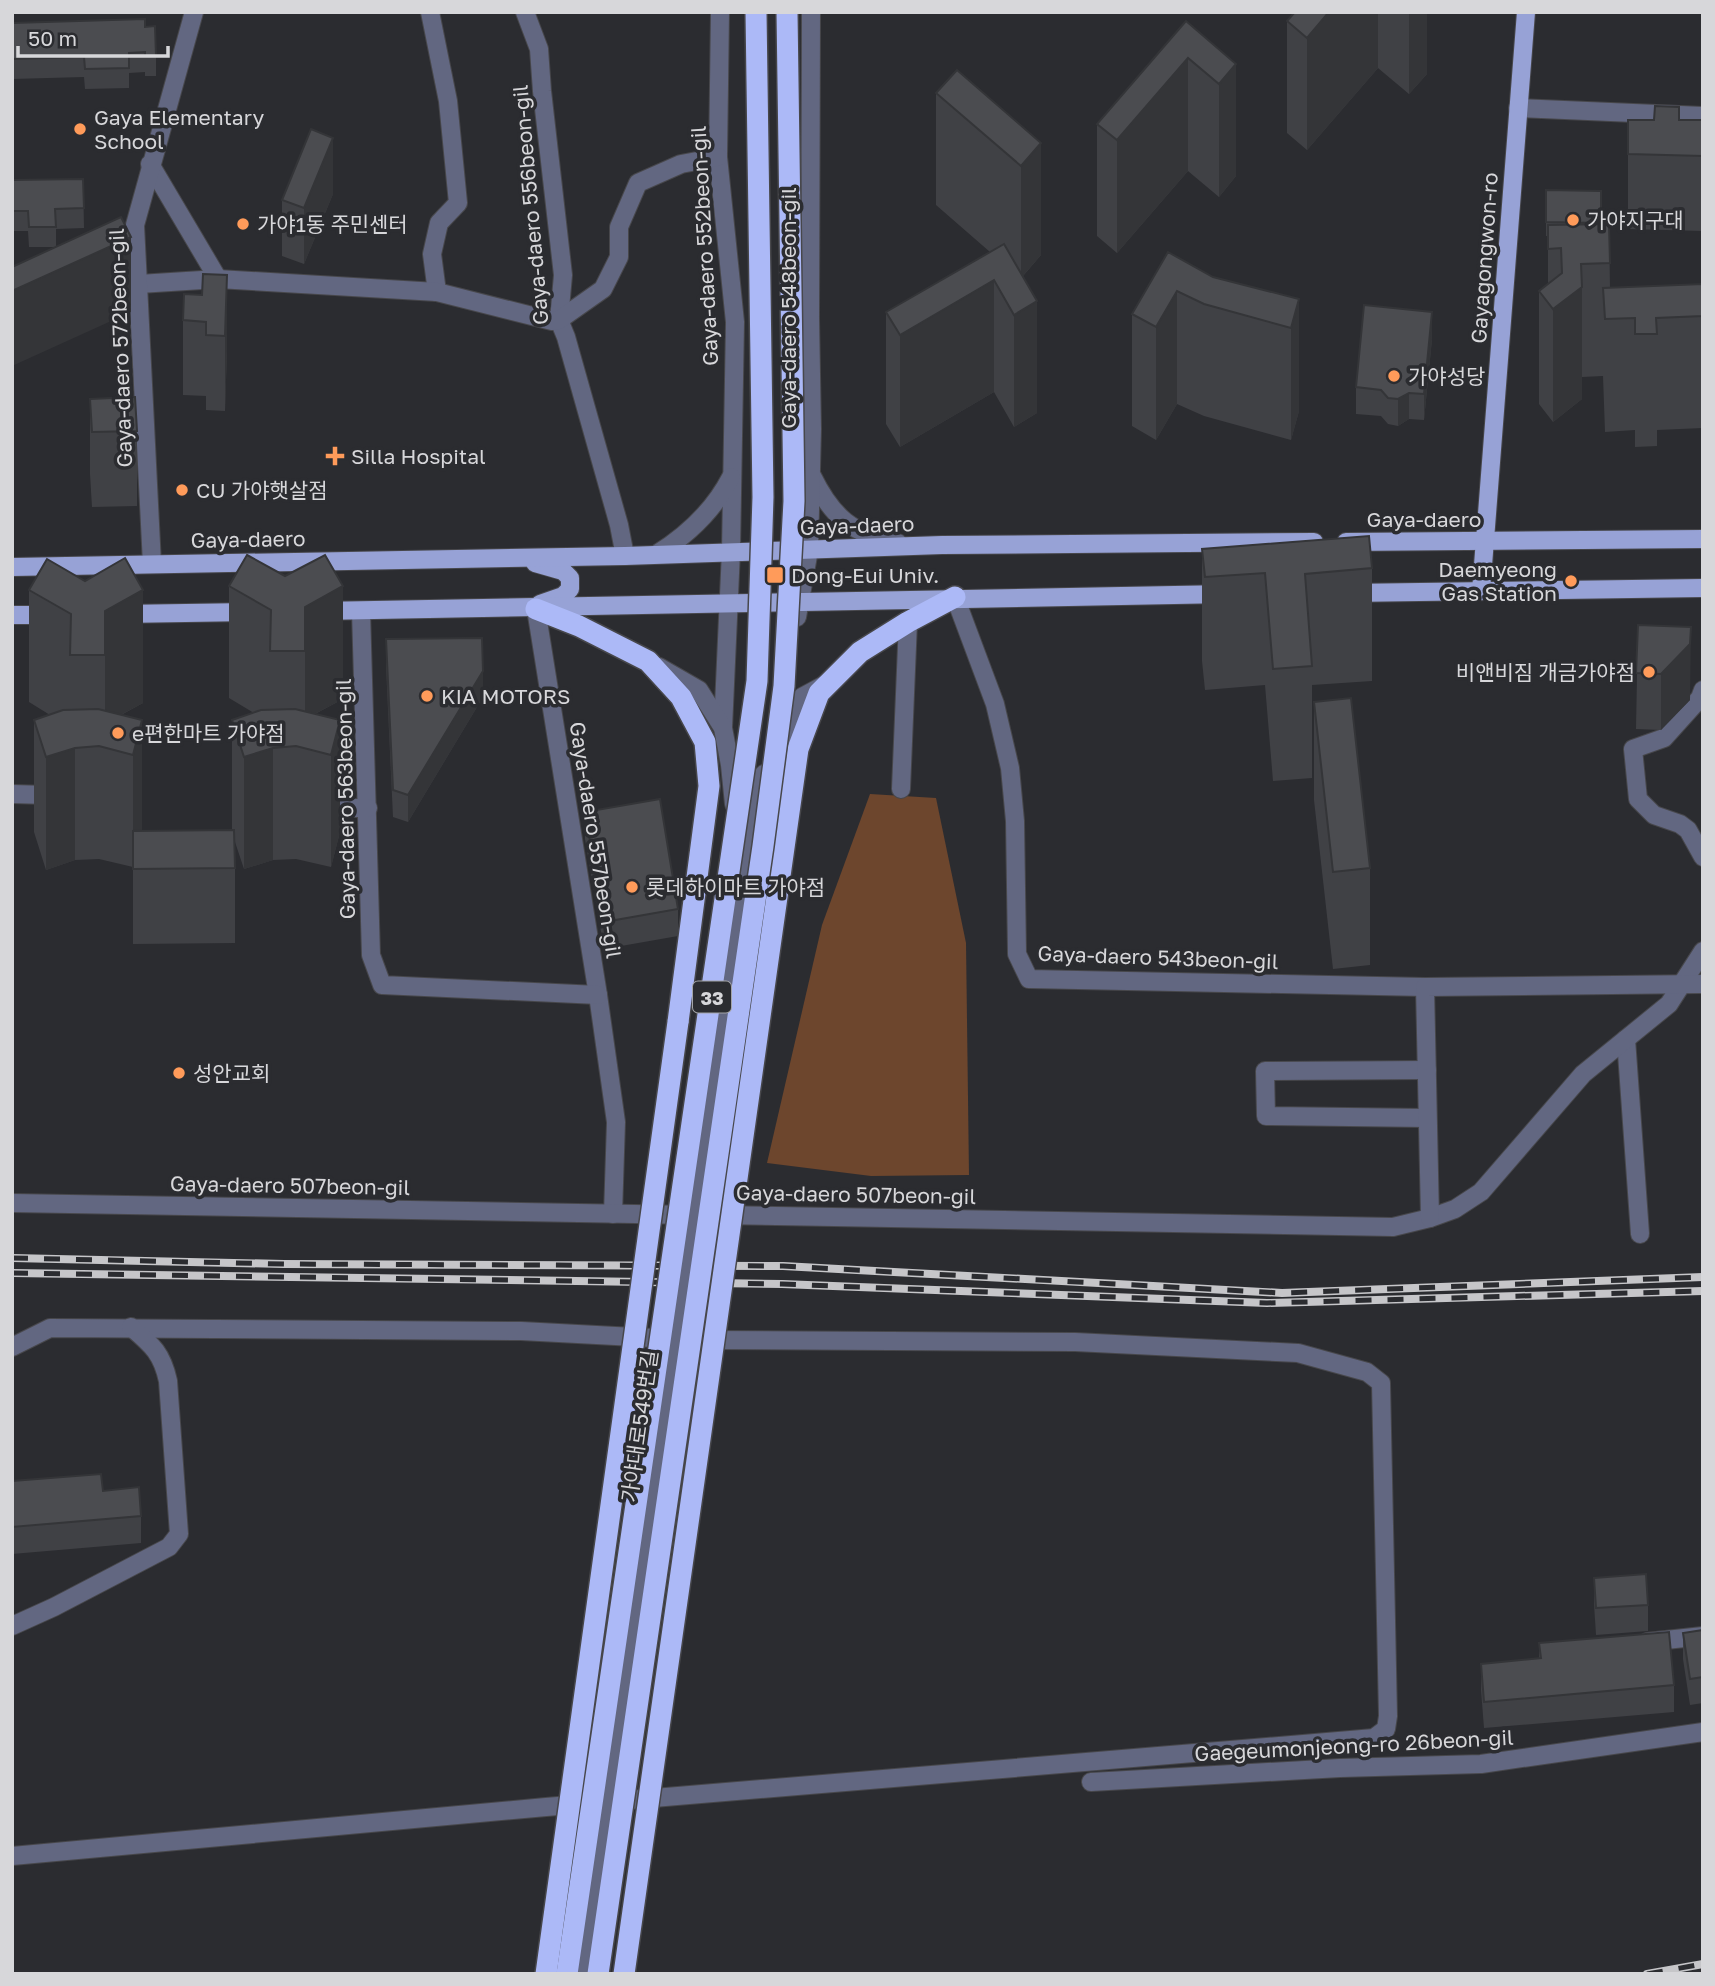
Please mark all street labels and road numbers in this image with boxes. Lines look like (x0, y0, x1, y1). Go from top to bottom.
street label: Gaya-daero 556beon-gil (507, 84, 553, 326)
street label: Gaya-daero 552beon-gil (685, 125, 723, 367)
street label: Gayagongwon-ro (1465, 172, 1503, 344)
street label: Gaya-daero 548beon-gil (775, 187, 801, 429)
street label: Gaya-daero 572beon-gil (103, 228, 137, 468)
street label: Gaya-daero (1367, 506, 1481, 532)
street label: Gaya-daero (799, 510, 915, 540)
street label: Gaya-daero (190, 525, 306, 553)
street label: Gaya-daero 563beon-gil (330, 678, 360, 920)
street label: Gaya-daero 557beon-gil (564, 720, 628, 960)
street label: Gaya-daero 543beon-gil (1037, 940, 1279, 974)
road number: 33 (693, 981, 731, 1012)
street label: Gaya-daero 507beon-gil (170, 1170, 410, 1200)
street label: Gaya-daero 507beon-gil (736, 1179, 976, 1209)
street label: 가야대로549번길 (615, 1348, 663, 1504)
street label: Gaegeumonjeong-ro 26beon-gil (1194, 1724, 1514, 1766)

